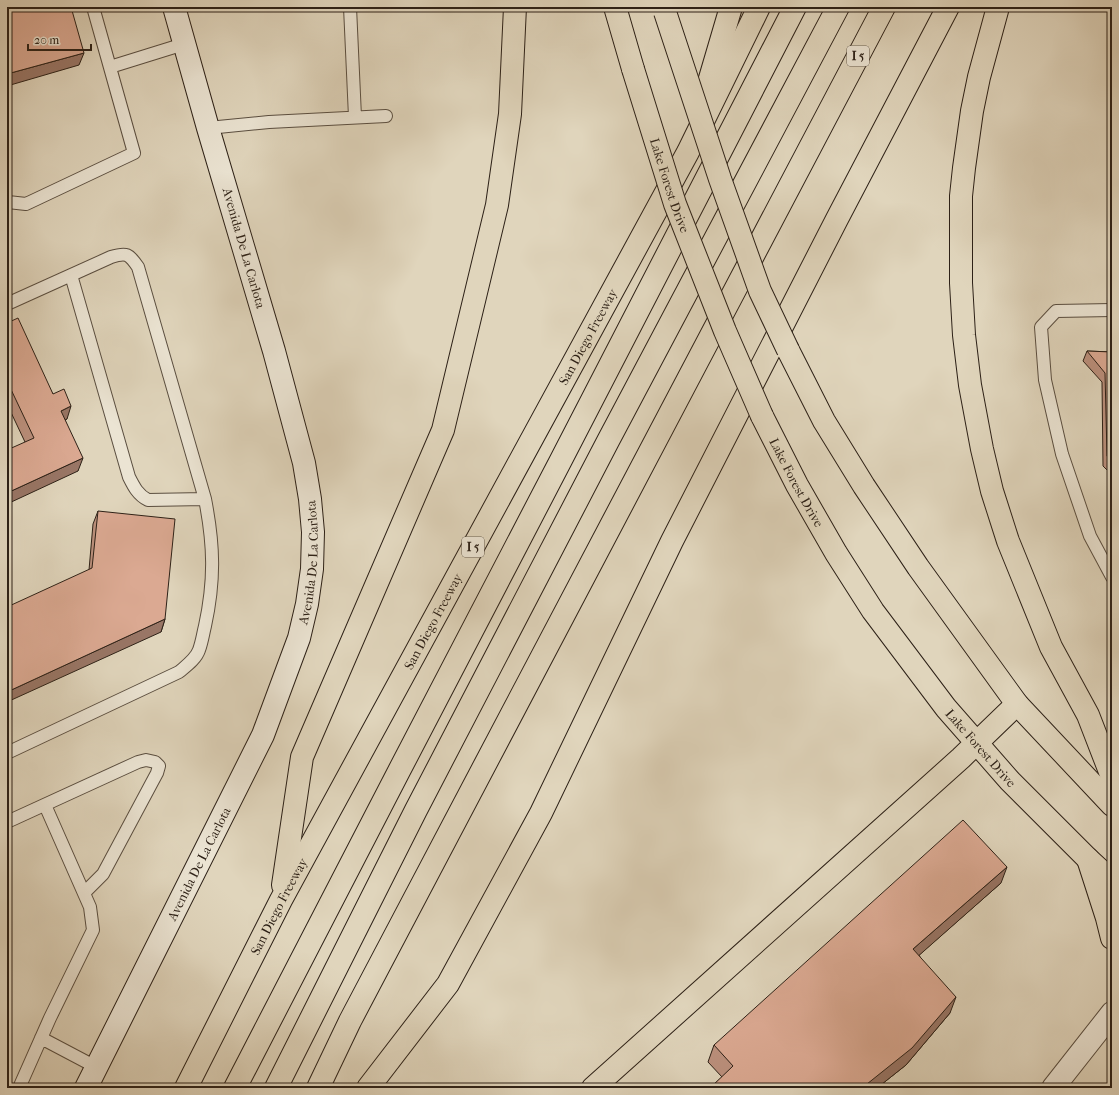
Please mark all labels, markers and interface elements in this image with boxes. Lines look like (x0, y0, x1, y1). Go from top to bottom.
scale bar (28, 26, 91, 52)
text: 20 m (34, 33, 59, 47)
road number: I 5 (847, 46, 869, 66)
street label: Lake Forest Drive (647, 136, 693, 235)
street label: Avenida De La Carlota (219, 185, 269, 311)
street label: San Diego Freeway (555, 285, 620, 387)
street label: Lake Forest Drive (767, 435, 827, 530)
street label: Avenida De La Carlota (295, 499, 321, 627)
road number: I 5 (462, 537, 484, 557)
street label: San Diego Freeway (401, 570, 465, 672)
street label: Lake Forest Drive (943, 706, 1020, 791)
street label: Avenida De La Carlota (163, 804, 234, 924)
street label: San Diego Freeway (247, 854, 311, 957)

